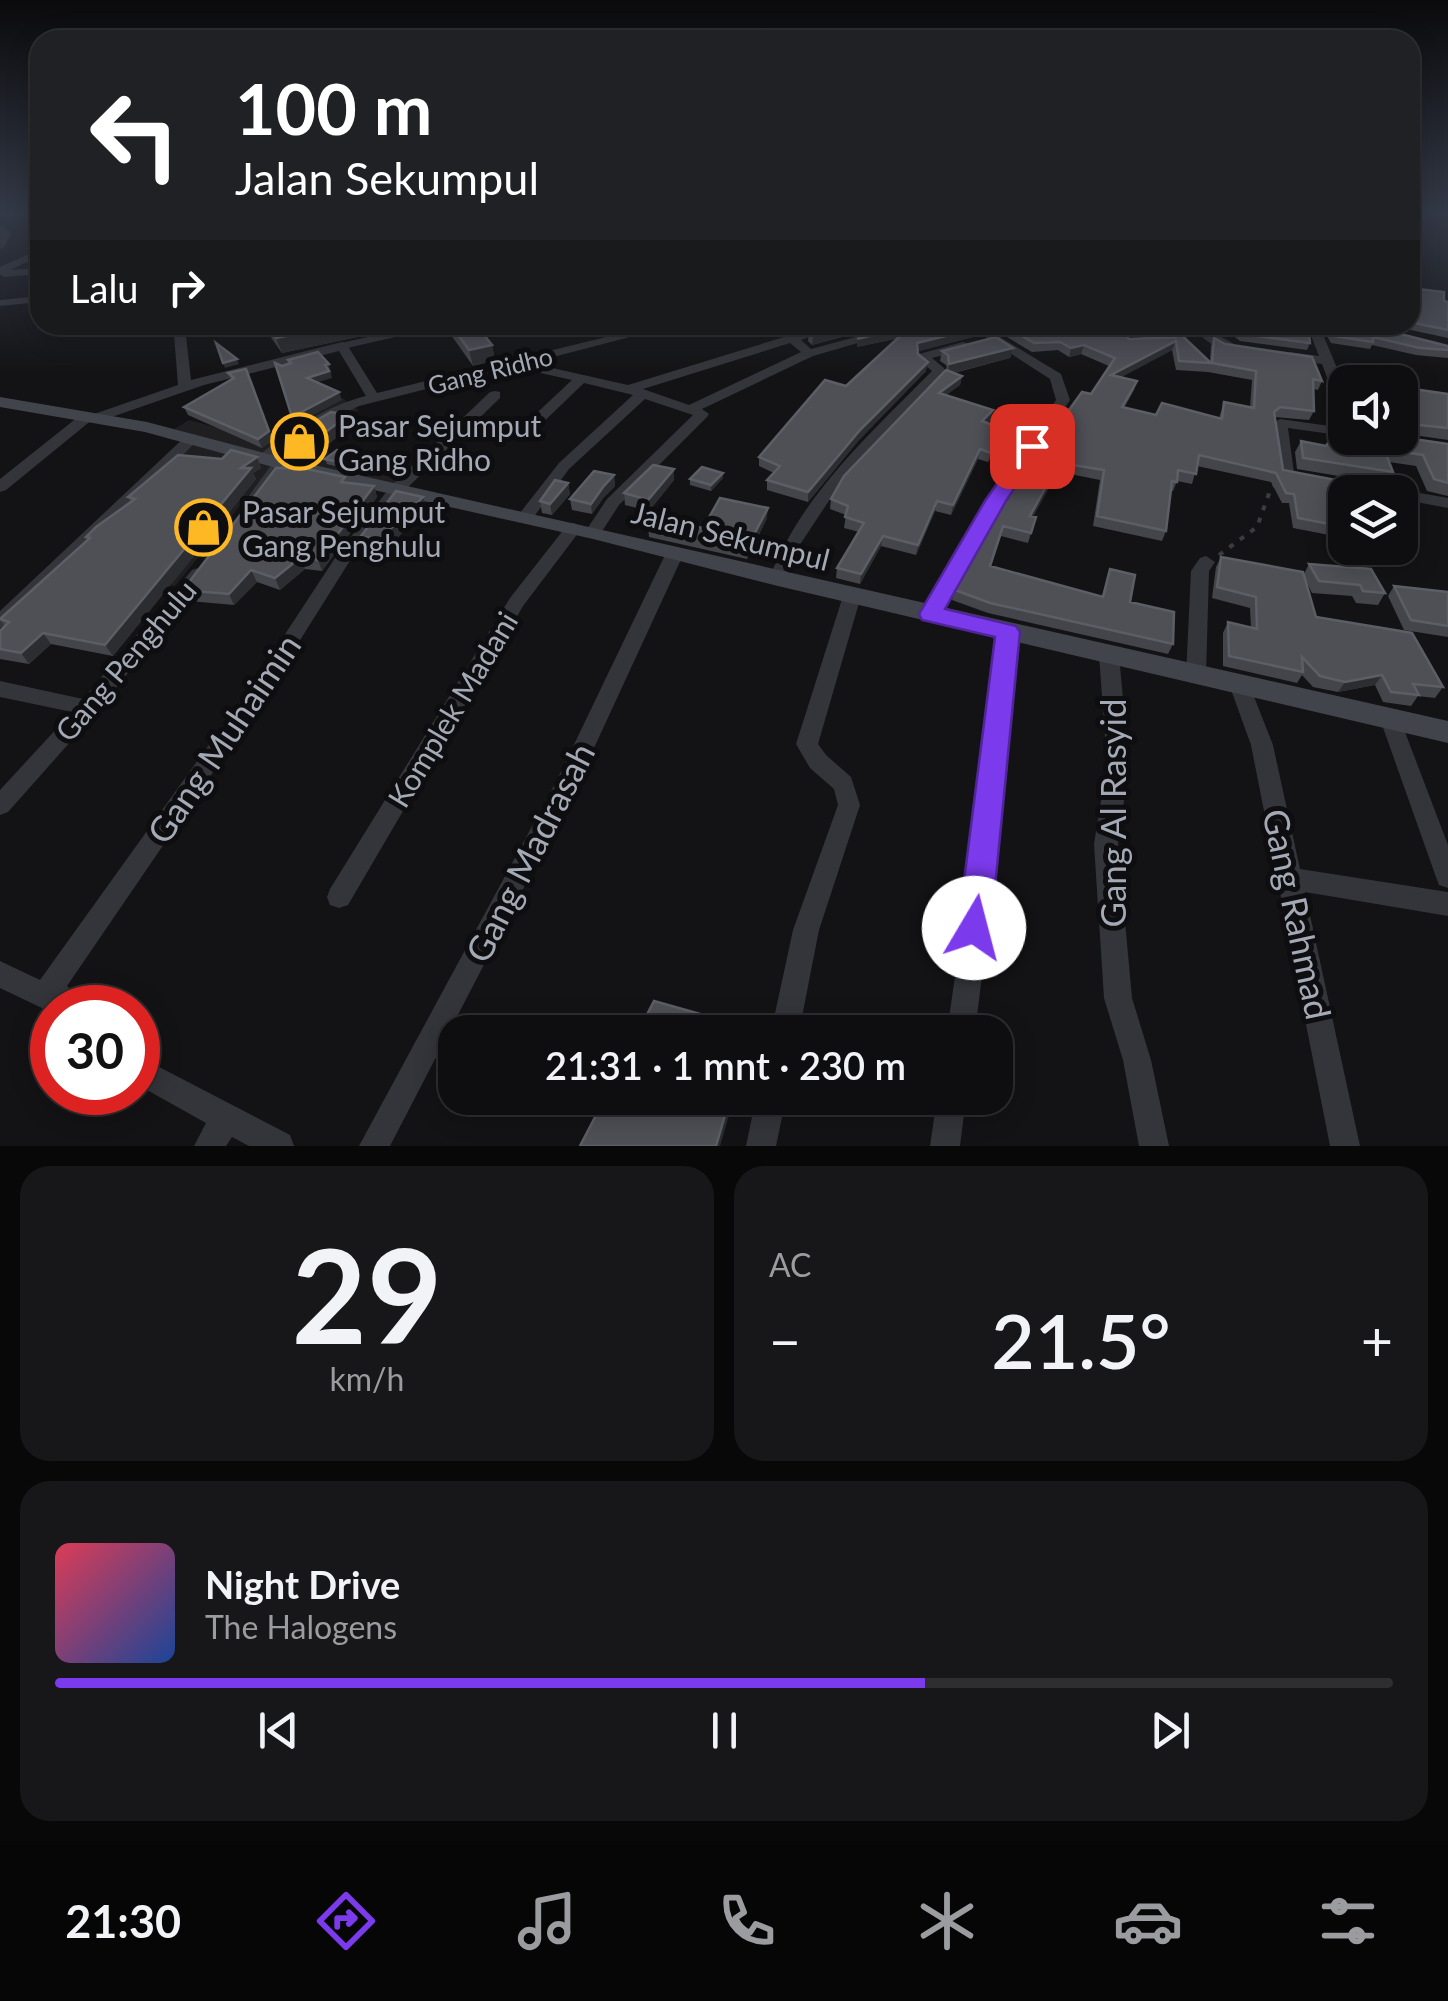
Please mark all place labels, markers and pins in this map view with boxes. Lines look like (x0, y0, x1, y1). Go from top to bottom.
pin (990, 404, 1075, 489)
place label: Pasar Sejumput Gang Ridho (338, 407, 541, 477)
shop icon: Pasar Sejumput Gang Ridho (269, 412, 329, 472)
place label: Pasar Sejumput Gang Penghulu (242, 493, 445, 563)
shop icon: Pasar Sejumput Gang Penghulu (173, 498, 233, 558)

